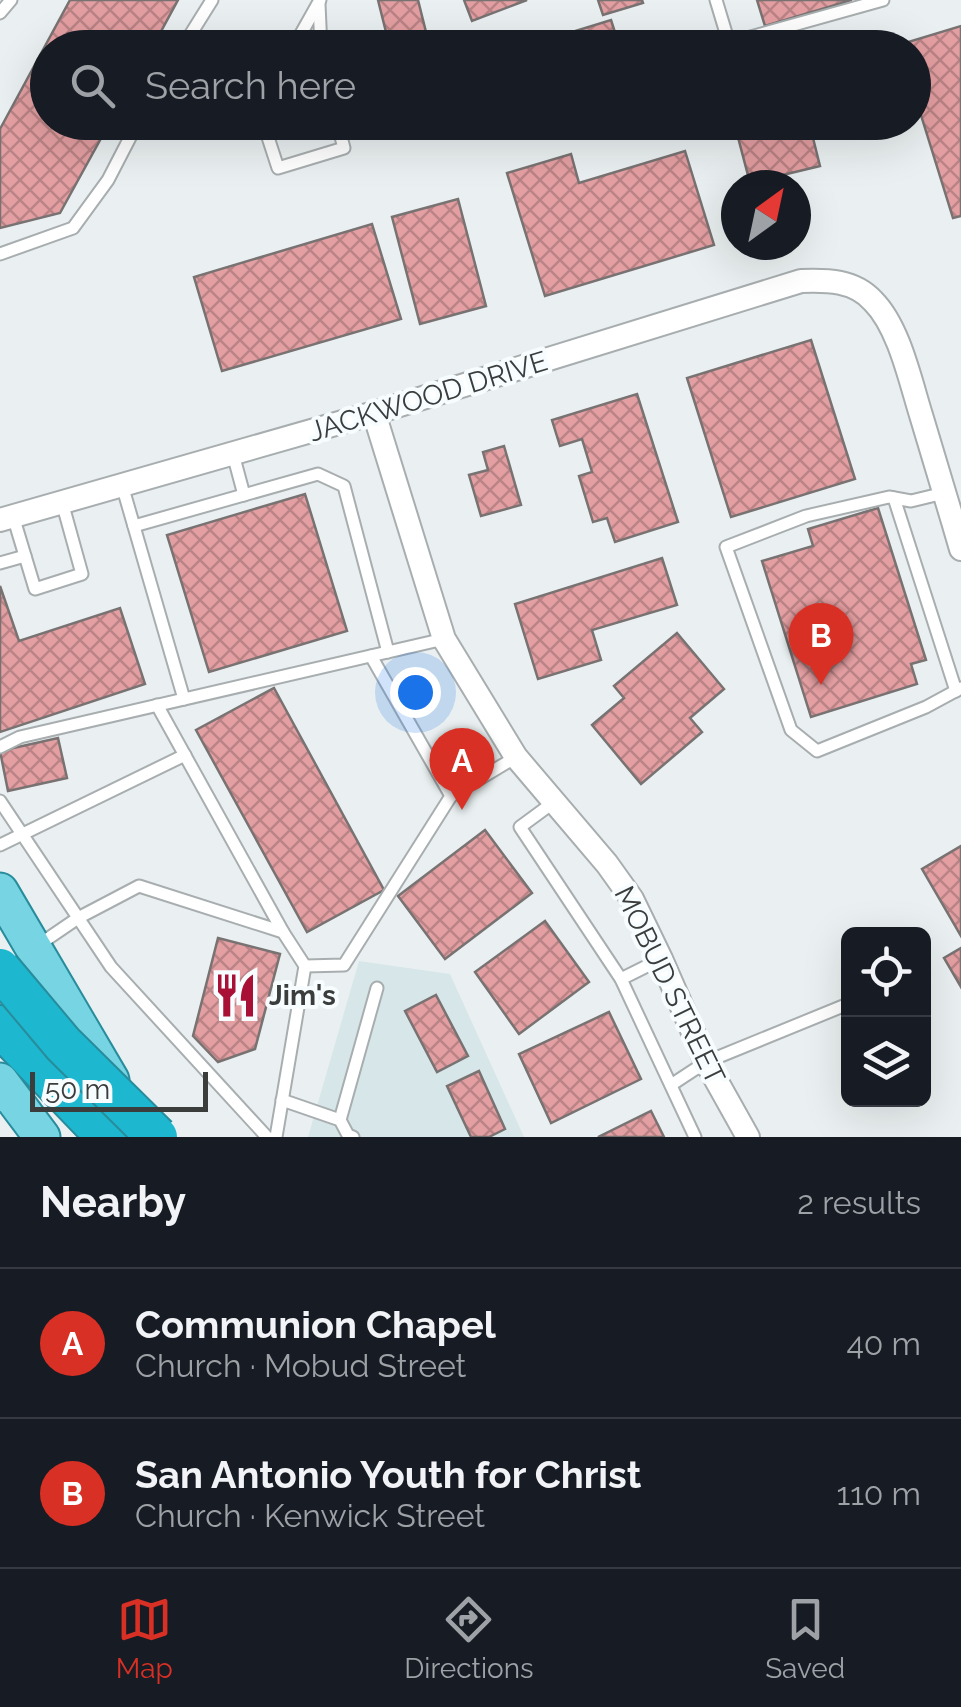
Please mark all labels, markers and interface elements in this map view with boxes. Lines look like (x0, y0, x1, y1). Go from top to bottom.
search box (30, 30, 931, 140)
icon: search (65, 58, 120, 113)
text: Search here (145, 63, 356, 108)
north arrow (721, 170, 811, 260)
street label: JACKWOOD DRIVE (305, 345, 551, 448)
pin: B (788, 602, 854, 685)
your location (390, 667, 441, 718)
pin: A (430, 728, 494, 810)
street label: MOBUD STREET (607, 881, 732, 1090)
map controls (841, 927, 931, 1107)
button: locate (841, 927, 931, 1017)
restaurant icon: Jim's (212, 971, 260, 1019)
place label: Jim's (269, 979, 336, 1012)
button: layers (841, 1017, 931, 1107)
scale bar (30, 1067, 208, 1112)
text: 50 m (45, 1073, 110, 1106)
text: Nearby (40, 1178, 186, 1227)
text: 2 results (797, 1184, 921, 1221)
text: Communion Chapel (135, 1302, 496, 1347)
text: A (62, 1325, 83, 1362)
text: 40 m (846, 1325, 921, 1362)
text: Church · Mobud Street (135, 1347, 466, 1384)
text: San Antonio Youth for Christ (135, 1452, 641, 1497)
text: B (62, 1475, 83, 1512)
text: 110 m (836, 1475, 921, 1512)
text: Church · Kenwick Street (135, 1497, 485, 1534)
tab: Map (116, 1592, 173, 1685)
tab: Directions (404, 1592, 534, 1685)
tab: Saved (765, 1592, 845, 1685)

